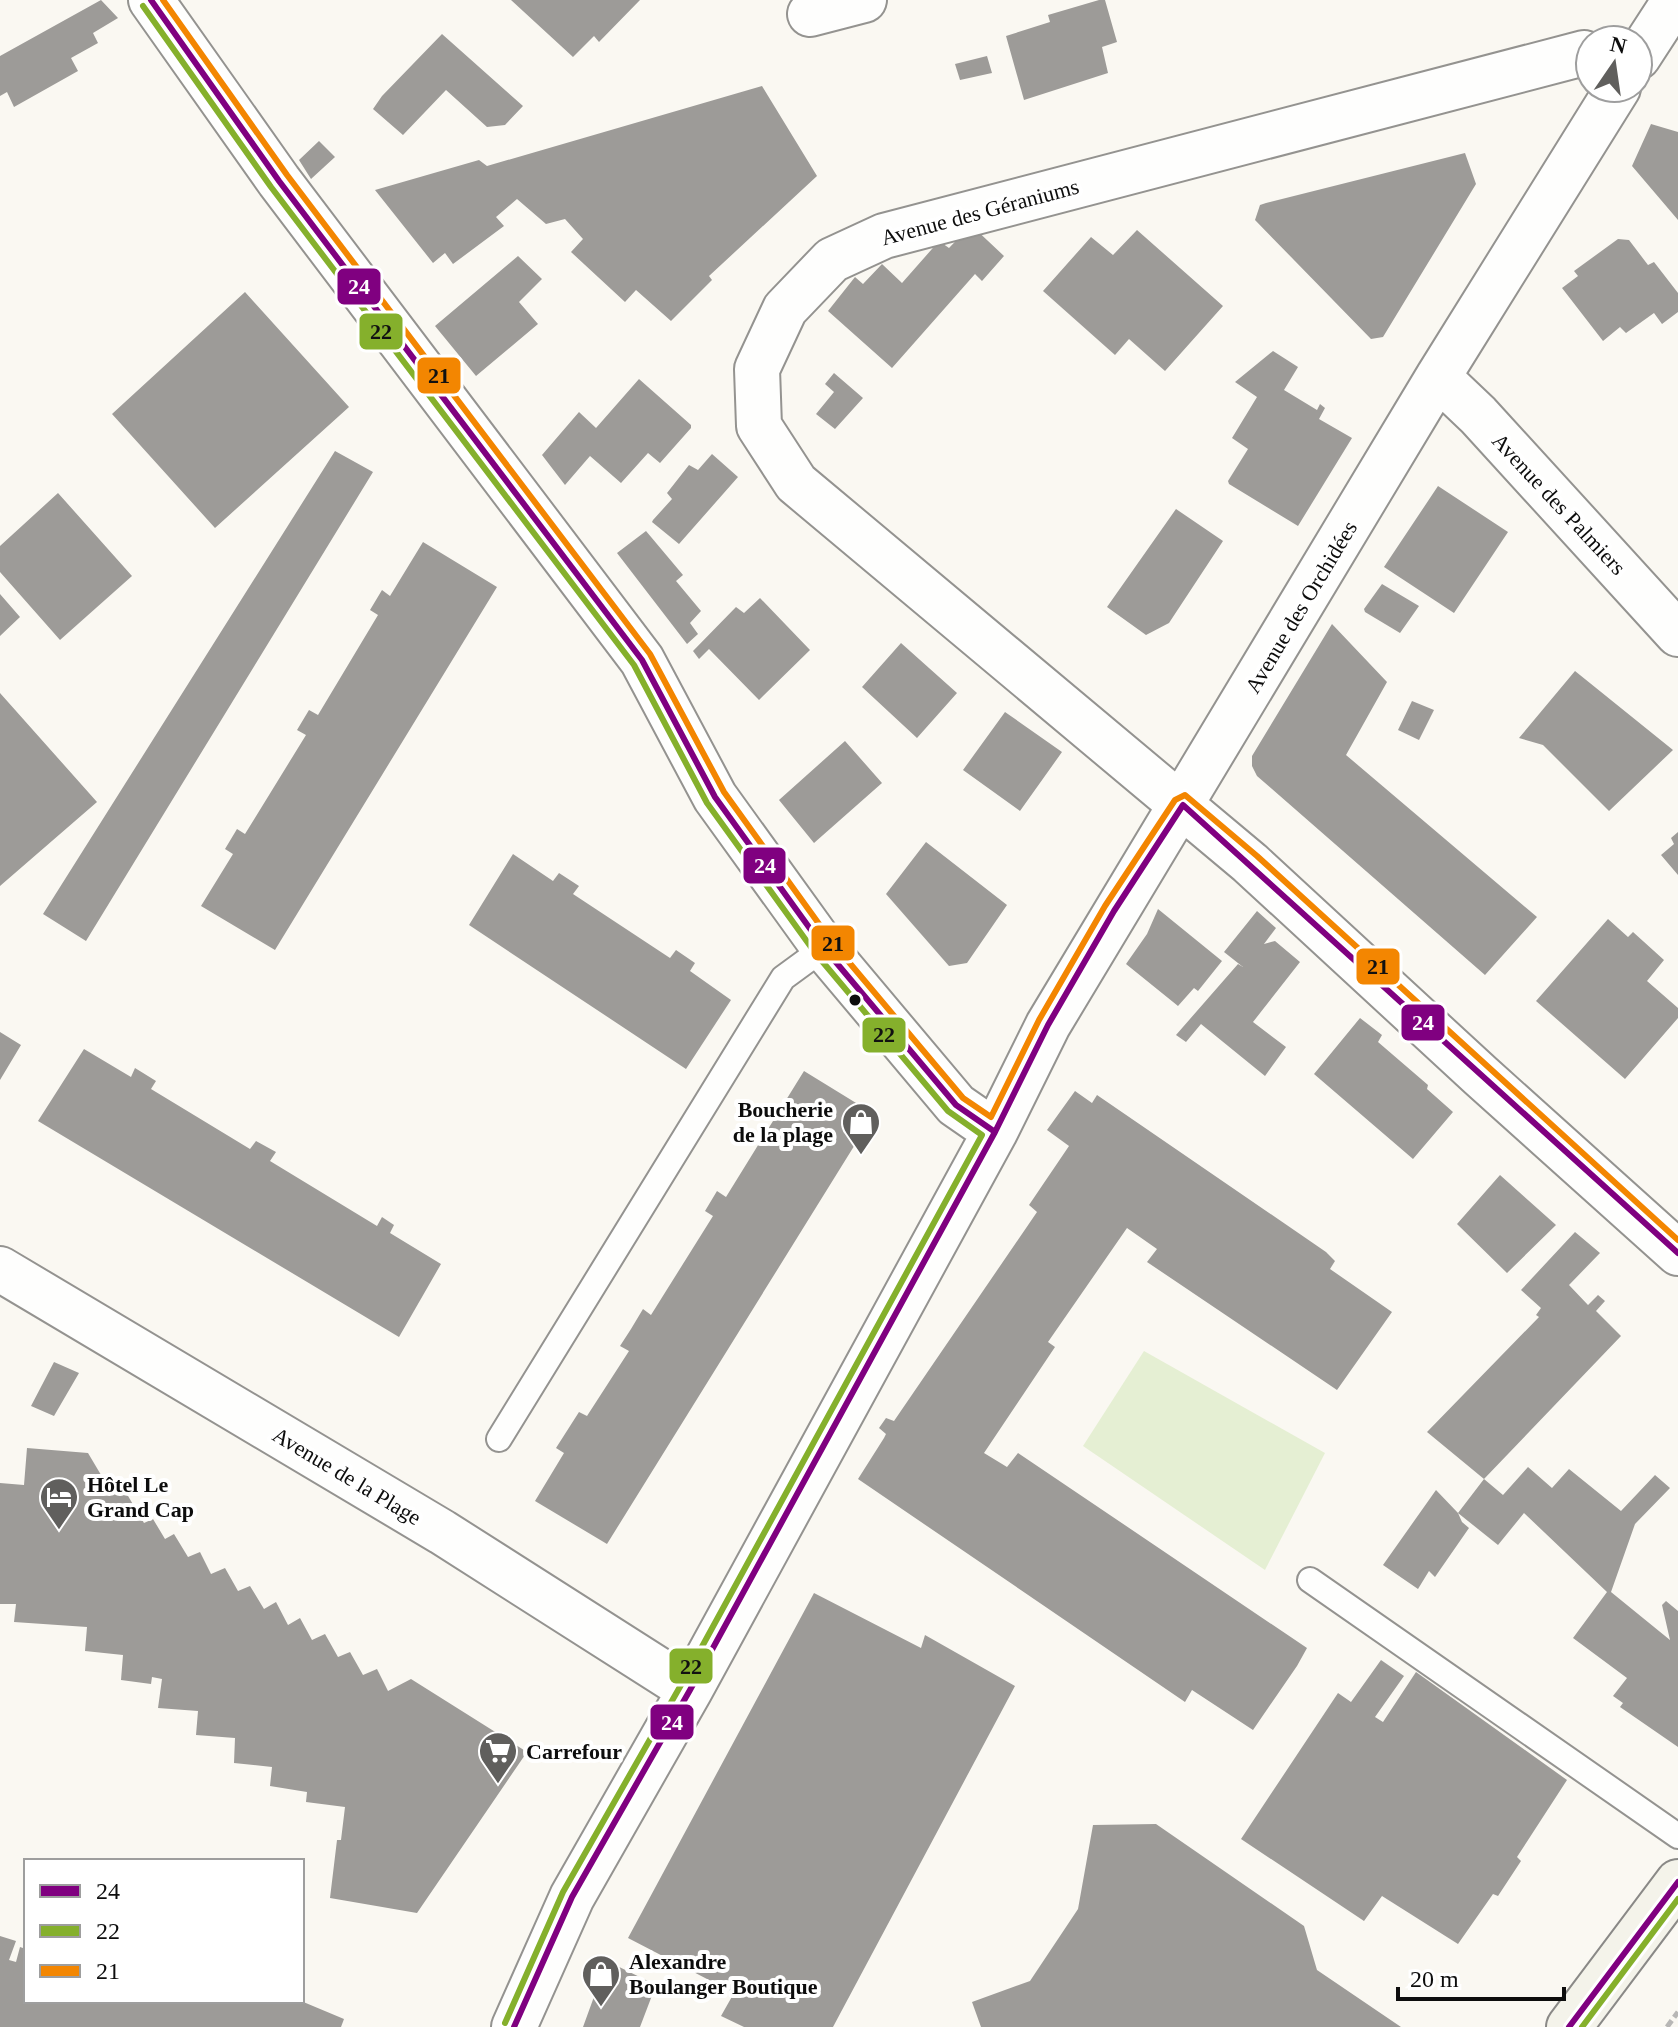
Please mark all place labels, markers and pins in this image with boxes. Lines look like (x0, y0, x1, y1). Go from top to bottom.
unlabelled marker (847, 992, 863, 1008)
place label: Boucherie de la plage (733, 1097, 833, 1147)
shop icon: Boucherie de la plage (840, 1101, 882, 1156)
place label: Hôtel Le Grand Cap (87, 1472, 194, 1522)
hotel icon: Hôtel Le Grand Cap (38, 1476, 80, 1531)
supermarket icon: Carrefour (477, 1730, 519, 1785)
place label: Carrefour (526, 1739, 622, 1764)
place label: Alexandre Boulanger Boutique (629, 1949, 818, 1999)
shop icon: Alexandre Boulanger Boutique (580, 1953, 622, 2008)

